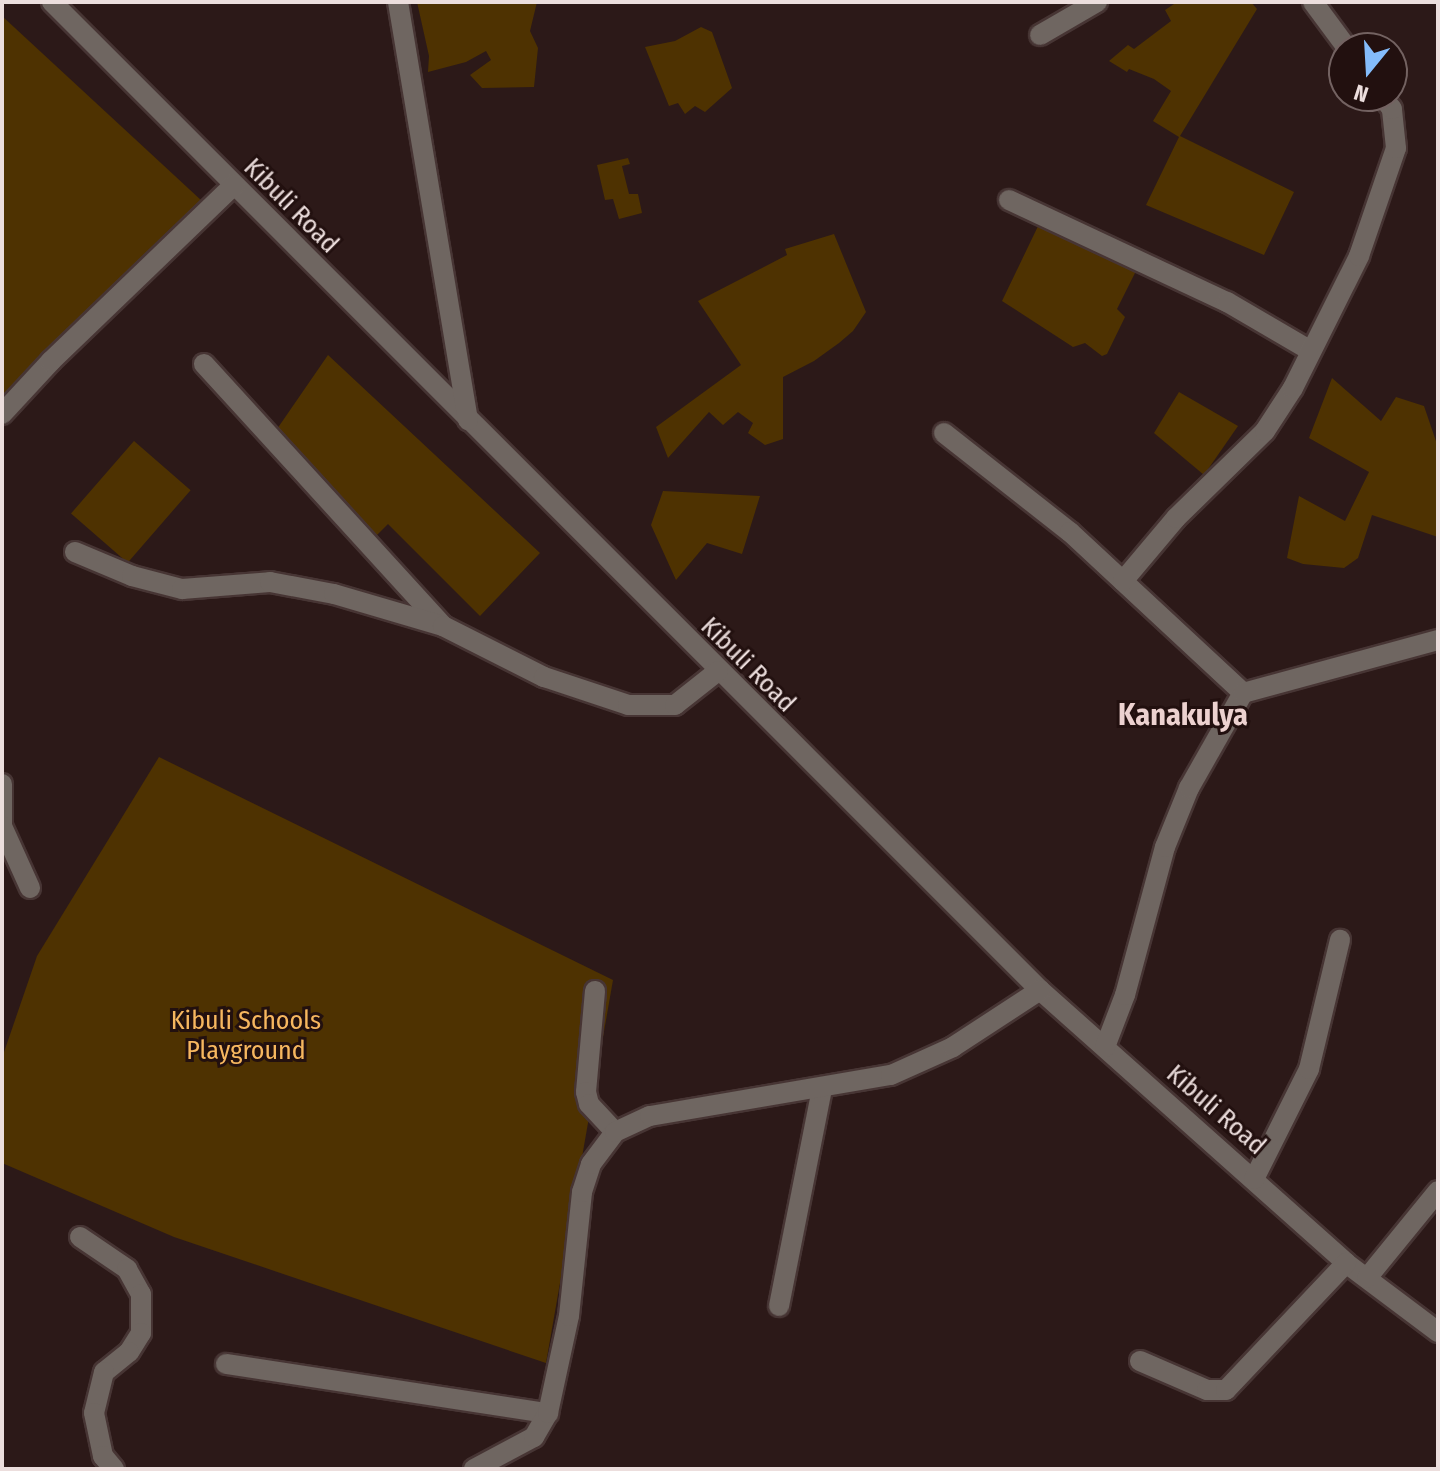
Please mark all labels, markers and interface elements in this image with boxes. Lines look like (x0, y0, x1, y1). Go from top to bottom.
north arrow (1328, 32, 1408, 112)
text: N (1351, 79, 1371, 108)
street label: Kibuli Road (237, 152, 345, 260)
street label: Kibuli Road (694, 611, 802, 719)
district label: Kanakulya (1118, 697, 1248, 733)
park label: Kibuli Schools Playground (171, 1005, 321, 1066)
street label: Kibuli Road (1160, 1058, 1272, 1162)

